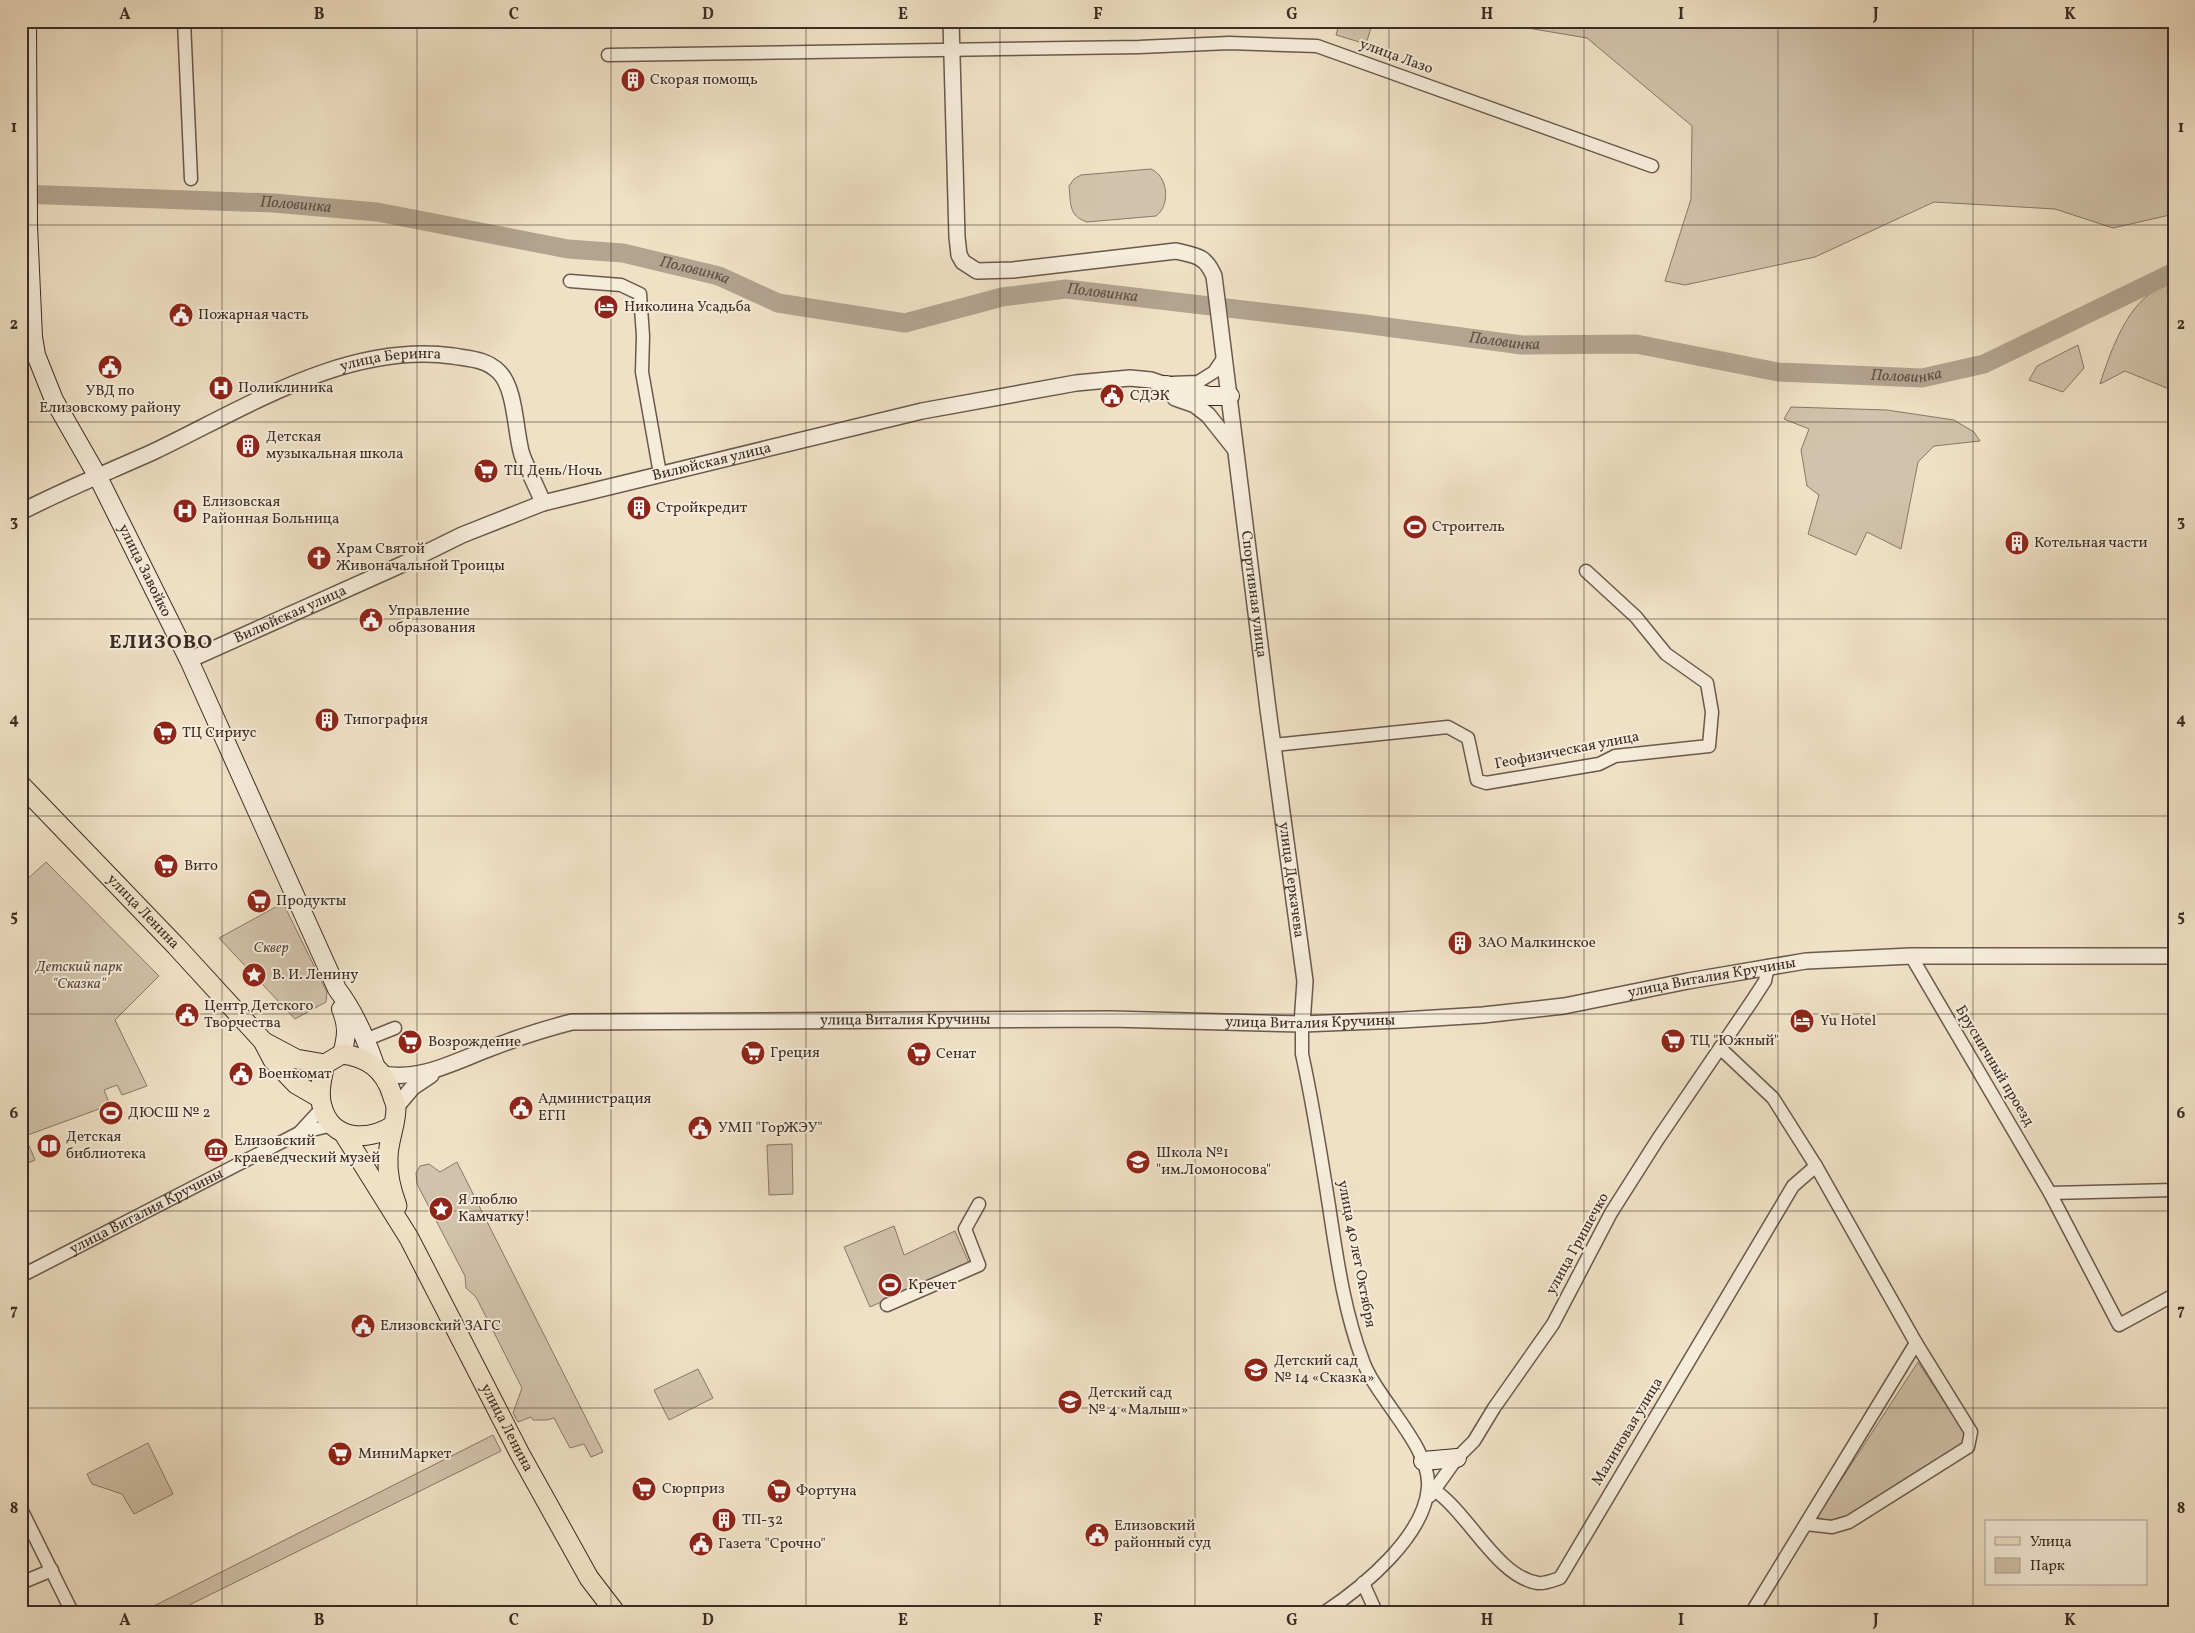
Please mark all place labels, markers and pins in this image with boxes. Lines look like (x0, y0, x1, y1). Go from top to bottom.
building icon: Скорая помощь (620, 67, 646, 93)
place label: Скорая помощь (650, 70, 758, 91)
hotel icon: Николина Усадьба (593, 294, 619, 320)
place label: Николина Усадьба (624, 297, 751, 318)
public building icon: Пожарная часть (168, 302, 194, 328)
place label: Пожарная часть (198, 305, 309, 326)
public building icon: УВД по Елизовскому району (97, 354, 123, 380)
hospital icon: Поликлиника (208, 375, 234, 401)
place label: Поликлиника (238, 378, 334, 399)
place label: УВД по Елизовскому району (39, 381, 181, 419)
public building icon: СДЭК (1099, 383, 1125, 409)
place label: СДЭК (1130, 386, 1170, 407)
place label: Детская музыкальная школа (266, 427, 403, 465)
building icon: Детская музыкальная школа (235, 433, 261, 459)
supermarket icon: ТЦ День/Ночь (473, 458, 499, 484)
place label: ТЦ День/Ночь (504, 461, 602, 482)
place label: Елизовская Районная Больница (202, 492, 340, 530)
building icon: Стройкредит (626, 495, 652, 521)
hospital icon: Елизовская Районная Больница (172, 498, 198, 524)
place label: Стройкредит (656, 498, 748, 519)
sports icon: Строитель (1402, 514, 1428, 540)
place label: Строитель (1432, 517, 1505, 538)
building icon: Котельная части (2004, 530, 2030, 556)
place label: Котельная части (2034, 533, 2148, 554)
place label: Храм Святой Живоначальной Троицы (336, 539, 505, 577)
church icon: Храм Святой Живоначальной Троицы (306, 545, 332, 571)
place label: Управление образования (388, 601, 476, 639)
public building icon: Управление образования (358, 607, 384, 633)
building icon: Типография (314, 707, 340, 733)
place label: Типография (344, 710, 428, 731)
supermarket icon: ТЦ Сириус (152, 720, 178, 746)
place label: ТЦ Сириус (182, 723, 257, 744)
supermarket icon: Вито (153, 853, 179, 879)
place label: Вито (184, 856, 218, 877)
supermarket icon: Продукты (246, 888, 272, 914)
place label: Продукты (276, 891, 347, 912)
building icon: ЗАО Малкинское (1447, 930, 1473, 956)
place label: ЗАО Малкинское (1478, 933, 1596, 954)
place icon: В. И. Ленину (241, 962, 267, 988)
place label: В. И. Ленину (272, 965, 358, 986)
place label: Центр Детского Творчества (204, 996, 313, 1034)
public building icon: Центр Детского Творчества (174, 1002, 200, 1028)
hotel icon: Yu Hotel (1789, 1008, 1815, 1034)
place label: Yu Hotel (1820, 1011, 1876, 1032)
supermarket icon: ТЦ "Южный" (1660, 1028, 1686, 1054)
supermarket icon: Возрождение (397, 1029, 423, 1055)
place label: ТЦ "Южный" (1690, 1031, 1779, 1052)
place label: Возрождение (428, 1032, 521, 1053)
supermarket icon: Греция (740, 1040, 766, 1066)
supermarket icon: Сенат (906, 1041, 932, 1067)
place label: Греция (770, 1043, 820, 1064)
place label: Сенат (936, 1044, 977, 1065)
public building icon: Военкомат (228, 1061, 254, 1087)
place label: Военкомат (258, 1064, 332, 1085)
place label: Администрация ЕГП (538, 1089, 652, 1127)
public building icon: Администрация ЕГП (508, 1095, 534, 1121)
sports icon: ДЮСШ № 2 (98, 1100, 124, 1126)
place label: ДЮСШ № 2 (128, 1103, 211, 1124)
public building icon: УМП "ГорЖЭУ" (687, 1115, 713, 1141)
place label: УМП "ГорЖЭУ" (718, 1118, 823, 1139)
place label: Детская библиотека (66, 1127, 146, 1165)
place label: Елизовский краеведческий музей (234, 1131, 380, 1169)
library icon: Детская библиотека (36, 1133, 62, 1159)
museum icon: Елизовский краеведческий музей (203, 1137, 229, 1163)
place label: Школа №1 "им.Ломоносова" (1156, 1143, 1271, 1181)
school or university icon: Школа №1 "им.Ломоносова" (1125, 1149, 1151, 1175)
place label: Я люблю Камчатку! (458, 1190, 530, 1228)
place icon: Я люблю Камчатку! (428, 1196, 454, 1222)
sports icon: Кречет (877, 1272, 903, 1298)
place label: Кречет (908, 1275, 957, 1296)
public building icon: Елизовский ЗАГС (350, 1313, 376, 1339)
place label: Елизовский ЗАГС (380, 1316, 501, 1337)
place label: Детский сад № 14 «Сказка» (1274, 1351, 1375, 1389)
school or university icon: Детский сад № 14 «Сказка» (1243, 1357, 1269, 1383)
place label: Детский сад № 4 «Малыш» (1088, 1383, 1188, 1421)
school or university icon: Детский сад № 4 «Малыш» (1057, 1389, 1083, 1415)
supermarket icon: МиниМаркет (327, 1441, 353, 1467)
place label: МиниМаркет (358, 1444, 452, 1465)
supermarket icon: Сюрприз (631, 1476, 657, 1502)
supermarket icon: Фортуна (766, 1478, 792, 1504)
place label: Сюрприз (662, 1479, 725, 1500)
place label: Фортуна (796, 1481, 857, 1502)
building icon: ТП-32 (711, 1507, 737, 1533)
place label: ТП-32 (742, 1510, 783, 1531)
place label: Елизовский районный суд (1114, 1516, 1212, 1554)
public building icon: Елизовский районный суд (1084, 1522, 1110, 1548)
public building icon: Газета "Срочно" (688, 1531, 714, 1557)
place label: Газета "Срочно" (718, 1534, 826, 1555)

